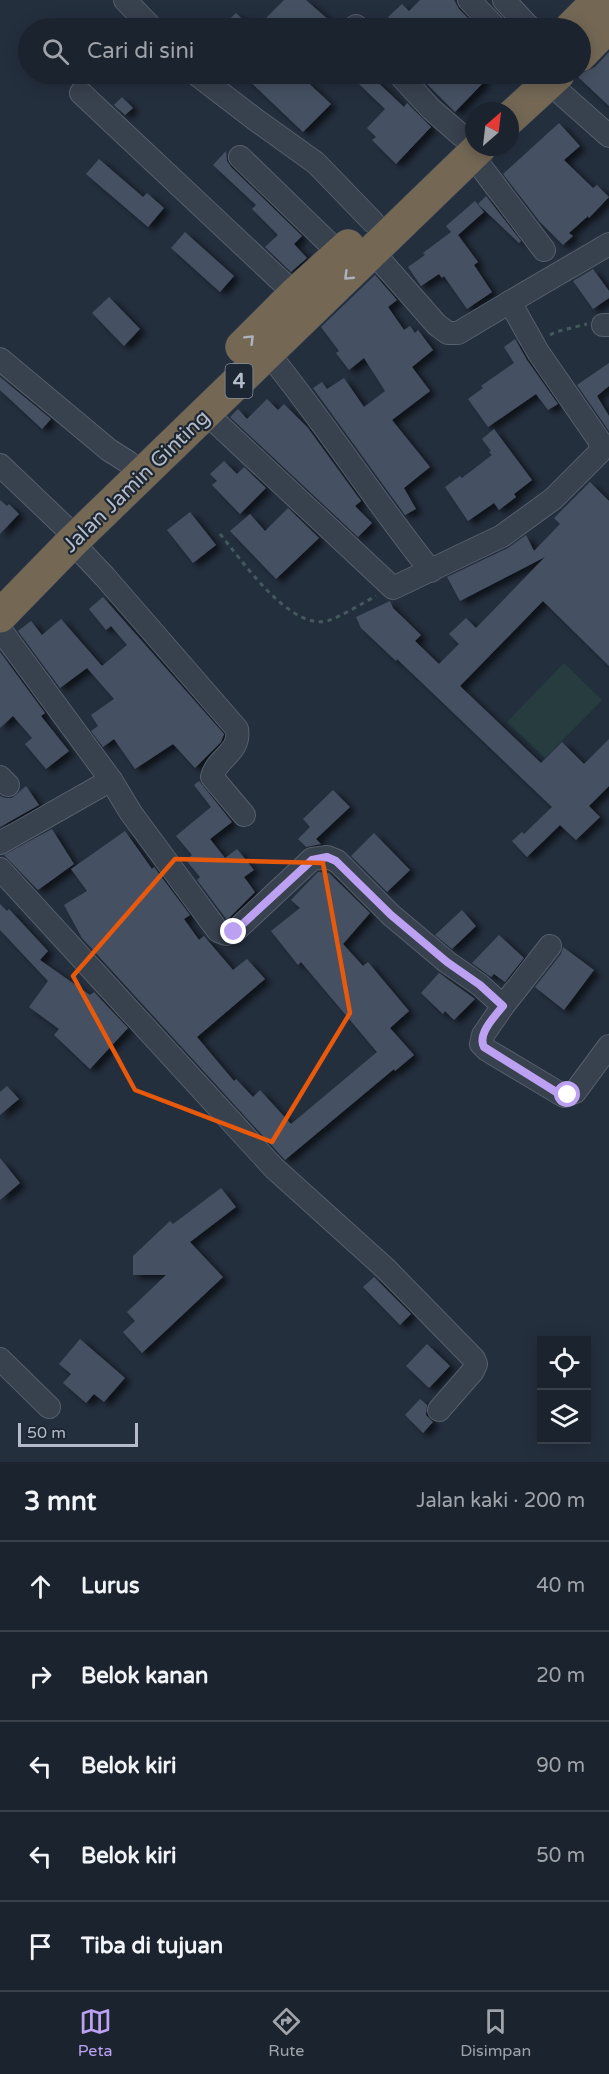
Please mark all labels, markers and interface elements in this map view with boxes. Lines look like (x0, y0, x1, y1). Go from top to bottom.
search box (18, 18, 591, 84)
icon: search (39, 35, 72, 68)
text: Cari di sini (87, 38, 194, 64)
north arrow (465, 102, 519, 156)
one-way arrow (345, 269, 355, 280)
one-way arrow (243, 336, 254, 347)
road number: 4 (226, 364, 252, 398)
street label: Jalan Jamin Ginting (58, 405, 215, 558)
route end (220, 918, 246, 944)
route start (554, 1081, 580, 1107)
map controls (537, 1336, 591, 1444)
button: locate (537, 1336, 591, 1390)
button: layers (537, 1390, 591, 1444)
scale bar (18, 1420, 138, 1448)
text: 50 m (27, 1423, 66, 1443)
text: 3 mnt (24, 1486, 96, 1517)
text: Jalan kaki · 200 m (416, 1489, 585, 1513)
icon: ahead (24, 1570, 57, 1603)
text: Lurus (81, 1573, 139, 1599)
text: 40 m (536, 1574, 585, 1598)
icon: right (24, 1660, 57, 1693)
text: Belok kanan (81, 1663, 208, 1689)
text: 20 m (536, 1664, 585, 1688)
icon: left (24, 1750, 57, 1783)
text: Belok kiri (81, 1753, 177, 1779)
text: 90 m (536, 1754, 585, 1778)
icon: left (24, 1840, 57, 1873)
text: Belok kiri (81, 1843, 177, 1869)
text: 50 m (536, 1844, 585, 1868)
icon: arrive (24, 1930, 57, 1963)
text: Tiba di tujuan (81, 1933, 223, 1959)
tab: Peta (78, 2005, 113, 2061)
tab: Rute (268, 2005, 304, 2061)
tab: Disimpan (460, 2005, 531, 2061)

